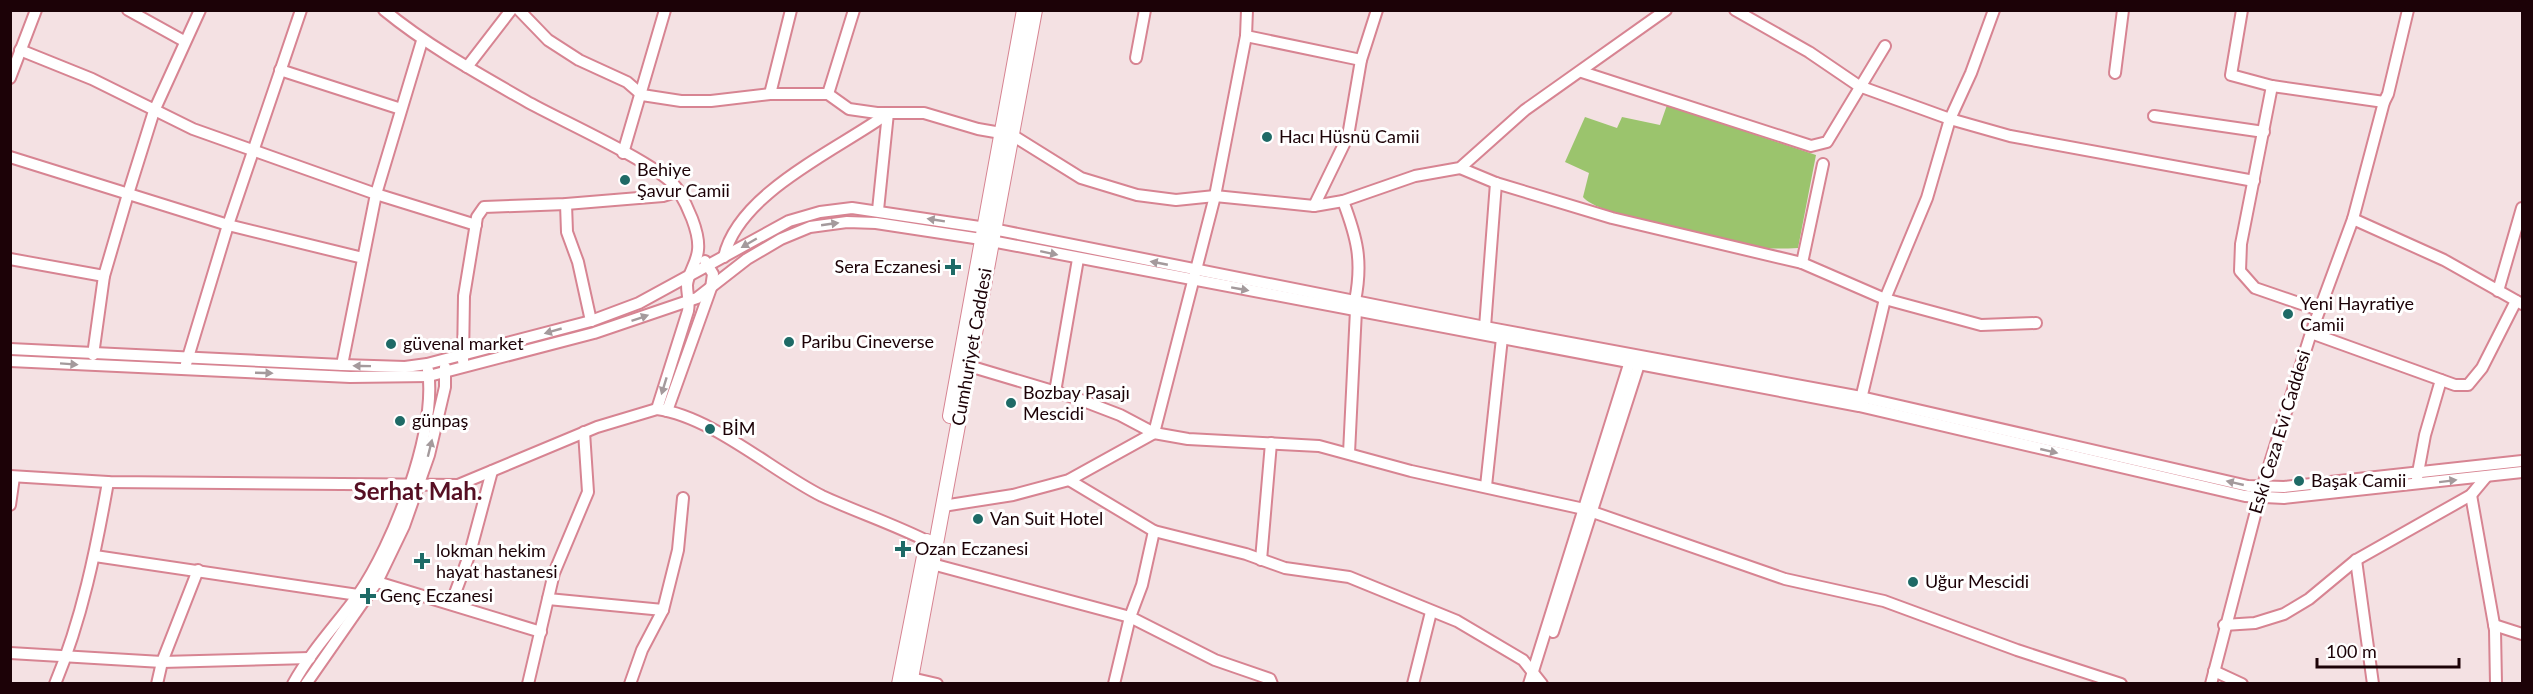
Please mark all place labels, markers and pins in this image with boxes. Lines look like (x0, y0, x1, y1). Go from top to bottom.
place label: Hacı Hüsnü Camii (1279, 125, 1419, 147)
marker: Hacı Hüsnü Camii (1260, 130, 1274, 144)
place label: Behiye Şavur Camii (637, 158, 730, 201)
marker: Behiye Şavur Camii (618, 173, 632, 187)
place label: Sera Eczanesi (835, 255, 941, 277)
marker: Sera Eczanesi (946, 260, 960, 274)
place label: Yeni Hayratiye Camii (2300, 292, 2414, 335)
marker: Yeni Hayratiye Camii (2281, 307, 2295, 321)
place label: Paribu Cineverse (801, 330, 934, 352)
place label: güvenal market (403, 332, 524, 354)
marker: Paribu Cineverse (782, 335, 796, 349)
marker: güvenal market (384, 337, 398, 351)
place label: Bozbay Pasajı Mescidi (1023, 381, 1130, 424)
marker: Bozbay Pasajı Mescidi (1004, 396, 1018, 410)
place label: günpaş (412, 409, 468, 431)
marker: günpaş (393, 414, 407, 428)
place label: BİM (722, 417, 755, 439)
marker: BİM (703, 422, 717, 436)
place label: Başak Camii (2311, 469, 2406, 491)
marker: Başak Camii (2292, 474, 2306, 488)
place label: Van Suit Hotel (990, 507, 1103, 529)
marker: Van Suit Hotel (971, 512, 985, 526)
place label: Ozan Eczanesi (915, 537, 1028, 559)
place label: lokman hekim hayat hastanesi (436, 539, 558, 582)
marker: Ozan Eczanesi (896, 542, 910, 556)
marker: lokman hekim hayat hastanesi (413, 552, 431, 570)
place label: Uğur Mescidi (1925, 570, 2029, 592)
marker: Uğur Mescidi (1906, 575, 1920, 589)
place label: Genç Eczanesi (380, 584, 493, 606)
marker: Genç Eczanesi (361, 589, 375, 603)

